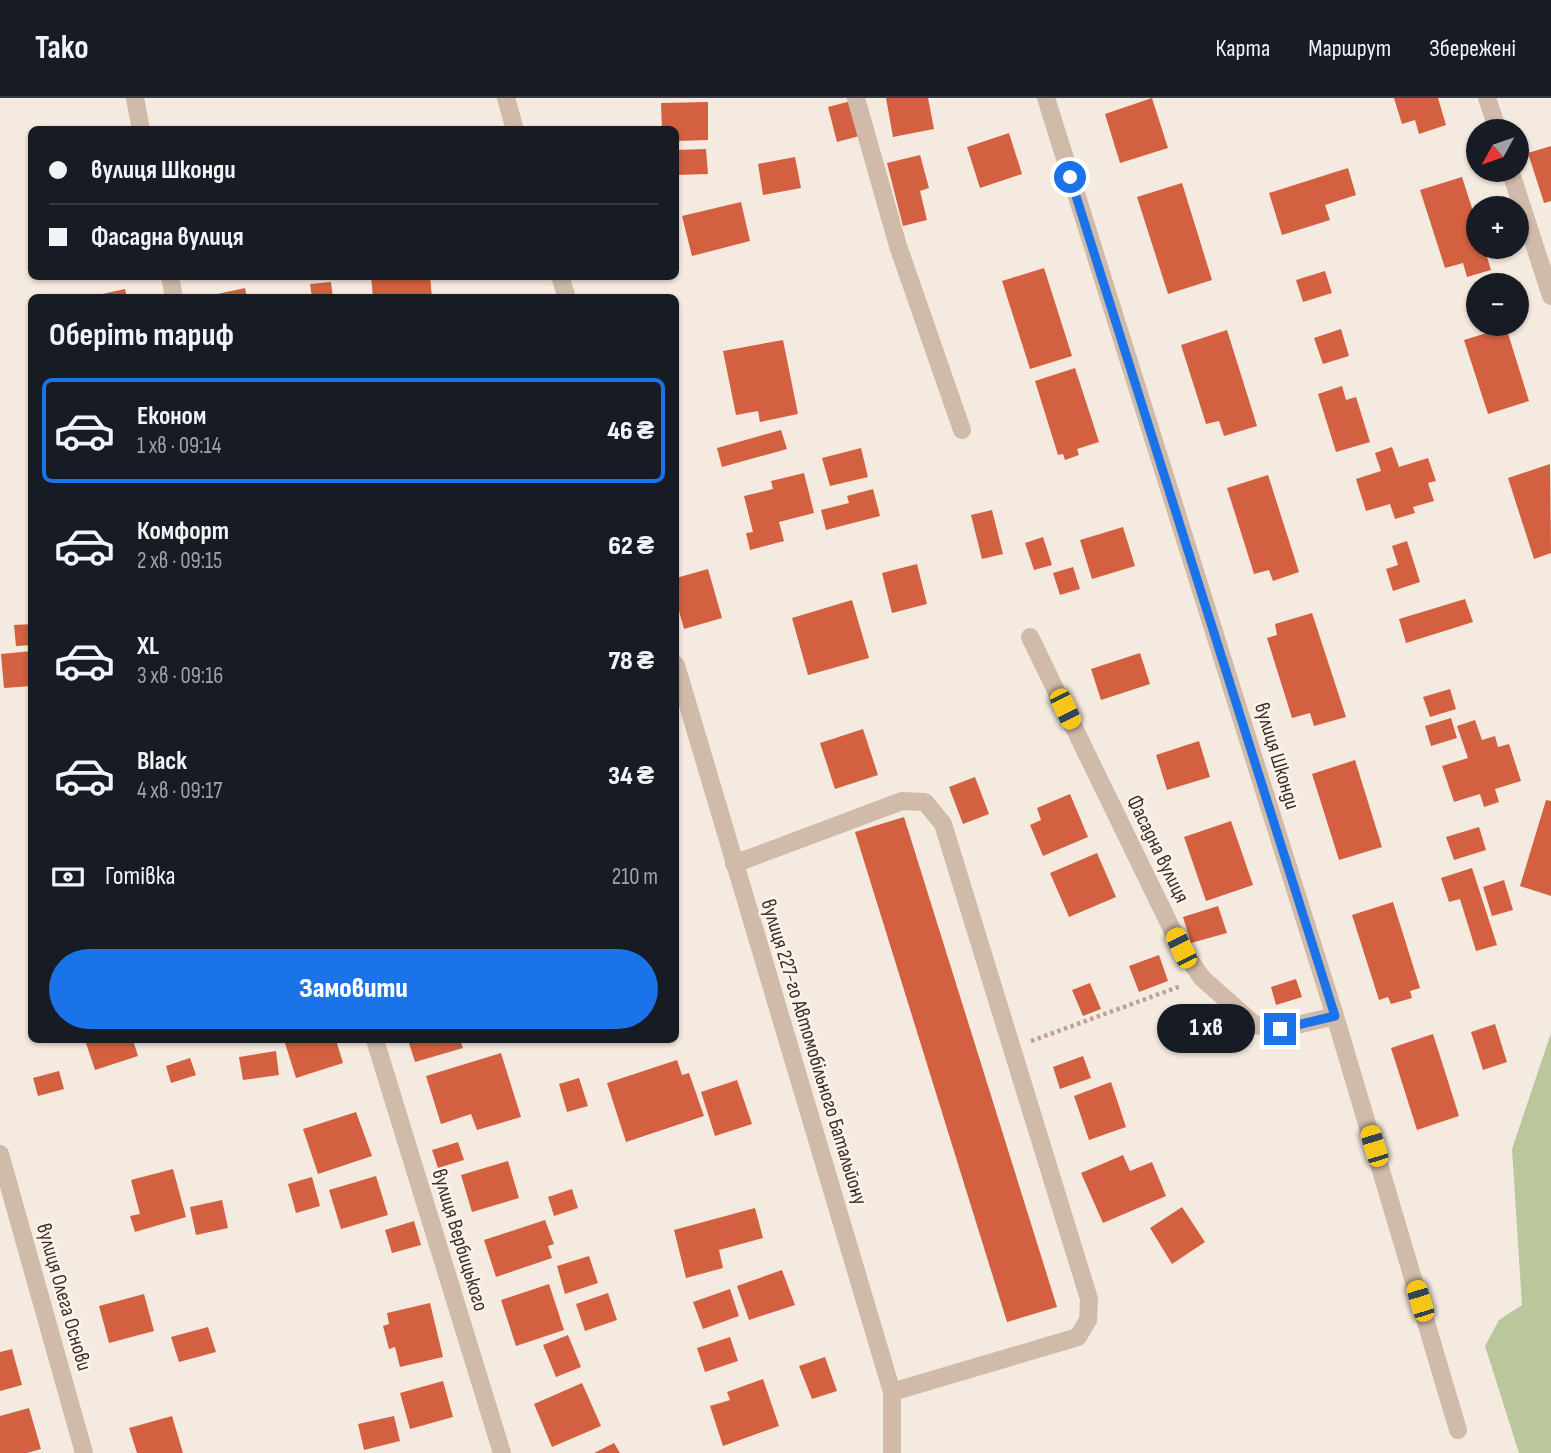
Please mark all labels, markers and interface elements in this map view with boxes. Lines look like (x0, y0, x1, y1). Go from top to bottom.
text: Tako (35, 28, 89, 68)
text: Карта (1216, 34, 1270, 63)
text: Маршрут (1308, 34, 1391, 63)
text: Збережені (1429, 34, 1516, 63)
north arrow (1466, 119, 1530, 182)
map controls (1466, 119, 1529, 336)
text: вулиця Шконди (91, 155, 236, 186)
route start (1054, 161, 1086, 193)
button: + (1466, 196, 1529, 259)
text: Фасадна вулиця (91, 222, 244, 253)
button: − (1466, 273, 1529, 336)
text: Оберіть тариф (49, 316, 234, 355)
icon: car (53, 399, 116, 462)
text: Економ (137, 401, 206, 432)
text: 46 ₴ (607, 416, 654, 447)
text: 1 хв · 09:14 (137, 432, 221, 460)
icon: car (53, 514, 116, 577)
text: Комфорт (137, 516, 229, 547)
text: 62 ₴ (608, 531, 654, 562)
text: 2 хв · 09:15 (137, 547, 222, 575)
icon: car (53, 629, 116, 692)
text: XL (137, 631, 159, 662)
text: 78 ₴ (608, 646, 654, 677)
text: 3 хв · 09:16 (137, 662, 223, 690)
car (1047, 686, 1084, 732)
street label: вулиця Шконди (1249, 700, 1305, 812)
icon: car (53, 744, 116, 807)
text: Black (137, 746, 187, 777)
text: 34 ₴ (608, 761, 654, 792)
text: 4 хв · 09:17 (137, 777, 222, 805)
street label: Фасадна вулиця (1121, 791, 1195, 907)
icon: cash (49, 858, 87, 896)
text: Готівка (105, 861, 176, 892)
text: 210 m (612, 863, 658, 891)
street label: вулиця 227-го Автомобільного Батальйону (756, 896, 872, 1208)
car (1163, 925, 1200, 971)
button: Замовити (49, 949, 658, 1029)
callout: 1 хв (1158, 1004, 1256, 1054)
route end (1264, 1013, 1296, 1045)
text: 1 хв (1189, 1014, 1223, 1042)
car (1358, 1123, 1391, 1169)
street label: вулиця Вербицького (427, 1166, 493, 1314)
street label: вулиця Олега Основи (31, 1220, 97, 1374)
car (1404, 1278, 1437, 1324)

